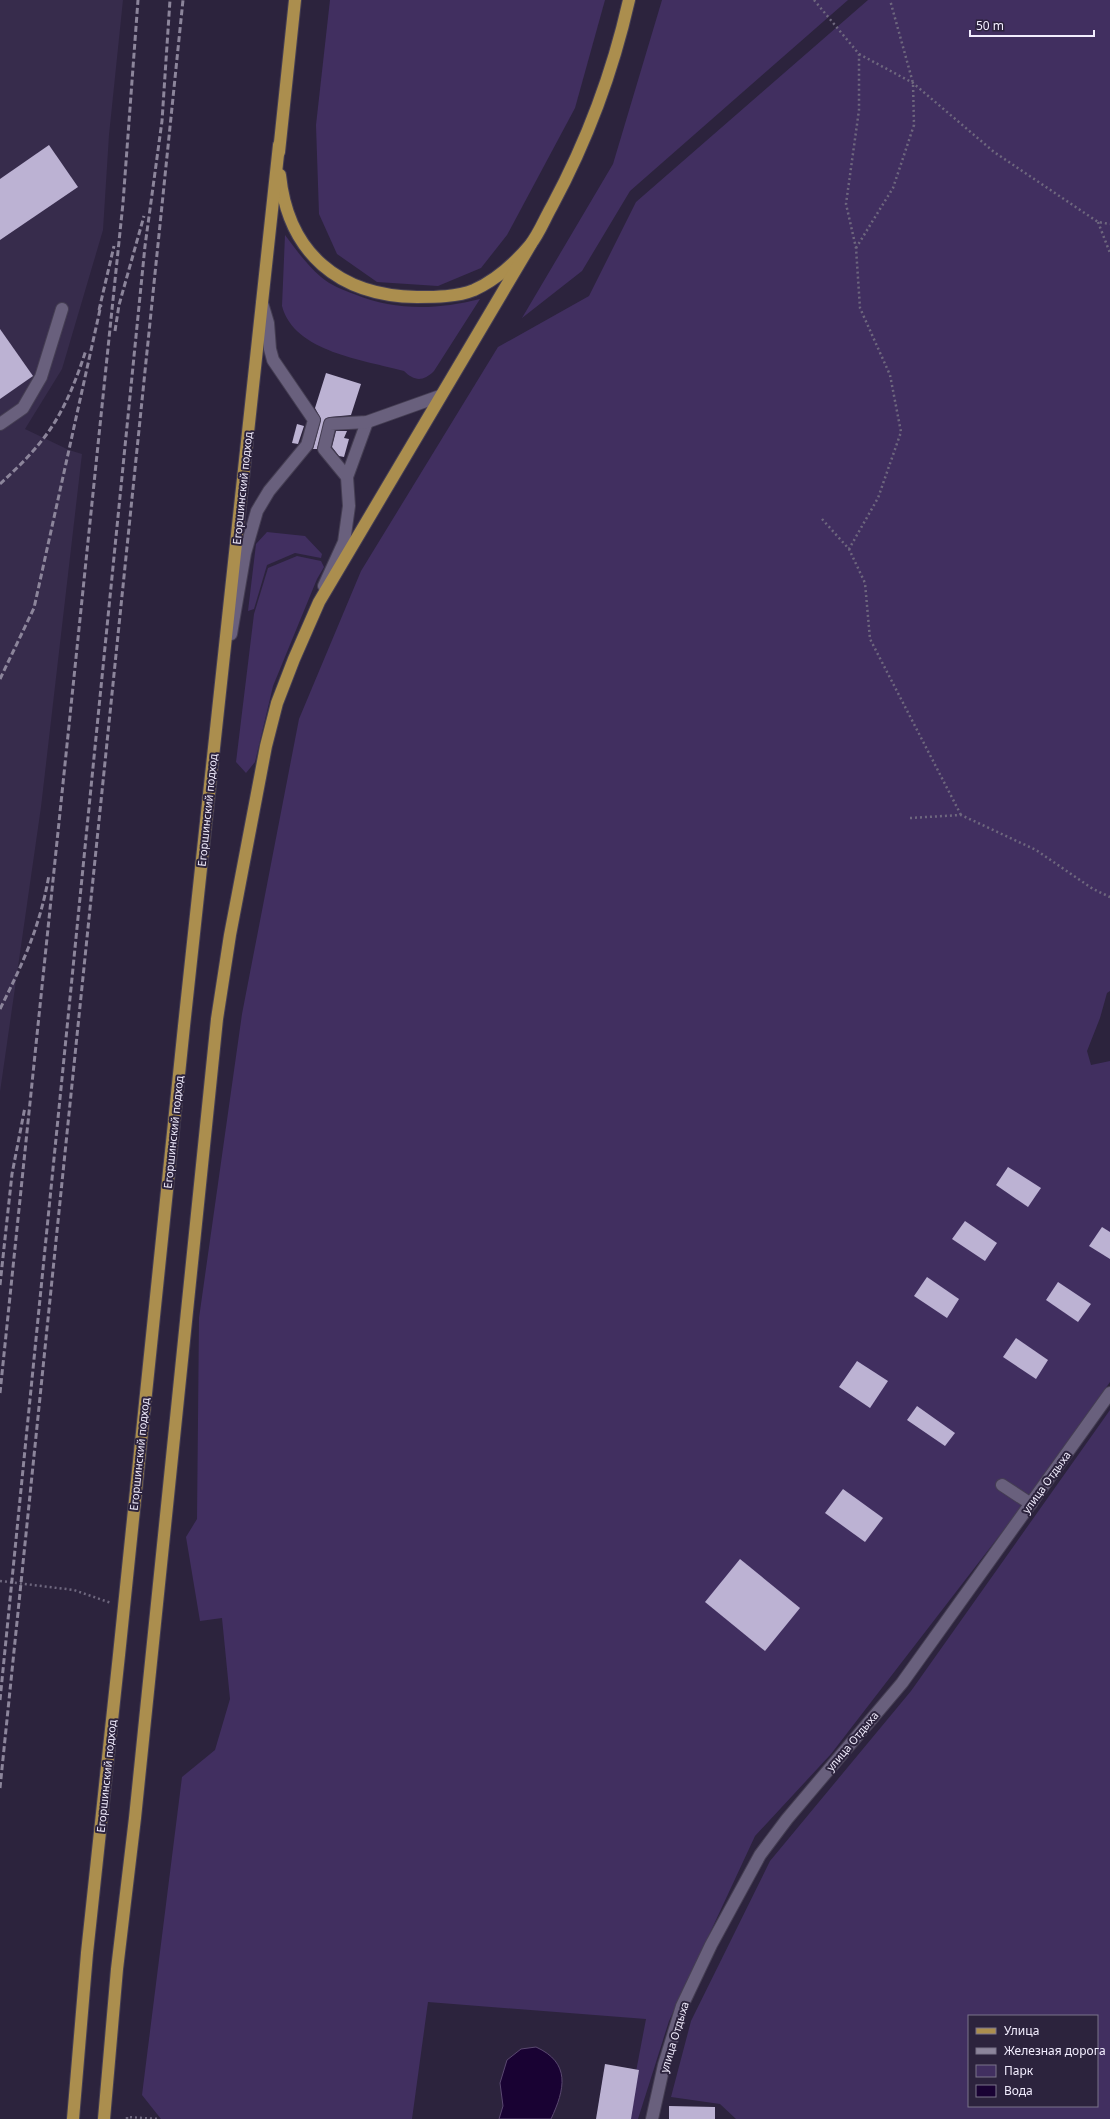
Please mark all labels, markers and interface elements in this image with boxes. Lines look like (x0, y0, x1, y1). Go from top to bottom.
scale bar (970, 12, 1094, 38)
text: 50 m (976, 17, 1004, 34)
street label: Егоршинский подход (229, 430, 255, 545)
street label: Егоршинский подход (194, 752, 220, 867)
street label: Егоршинский подход (160, 1074, 186, 1189)
street label: Егоршинский подход (126, 1396, 152, 1511)
street label: улица Отдыха (1018, 1448, 1074, 1516)
street label: улица Отдыха (823, 1708, 881, 1774)
street label: Егоршинский подход (93, 1718, 119, 1833)
street label: улица Отдыха (656, 2000, 692, 2074)
legend (968, 2015, 1098, 2107)
text: Улица (1004, 2022, 1039, 2039)
text: Железная дорога (1004, 2042, 1106, 2059)
text: Парк (1004, 2062, 1034, 2079)
text: Вода (1004, 2082, 1033, 2099)

